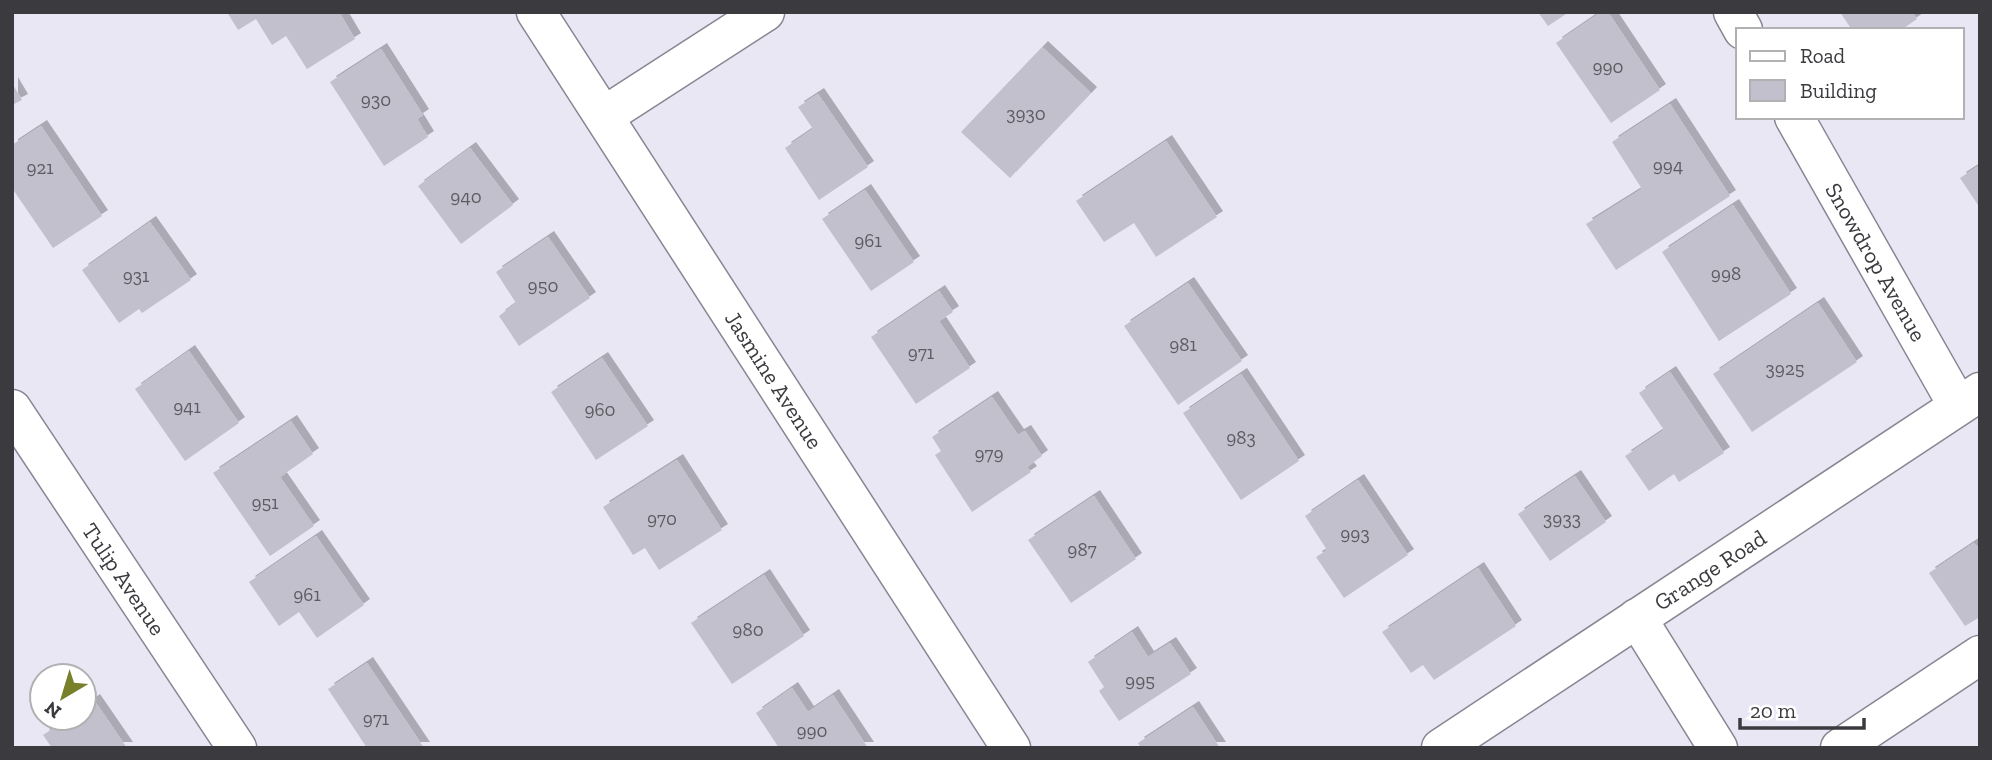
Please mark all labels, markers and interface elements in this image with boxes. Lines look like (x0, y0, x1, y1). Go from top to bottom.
legend (1736, 28, 1964, 119)
text: Road (1800, 43, 1846, 68)
house number: 990 (1592, 55, 1624, 78)
text: Building (1800, 78, 1877, 103)
house number: 930 (361, 88, 391, 111)
house number: 3930 (1006, 102, 1046, 125)
house number: 994 (1653, 154, 1683, 177)
house number: 921 (26, 156, 54, 179)
street label: Snowdrop Avenue (1819, 178, 1933, 346)
house number: 940 (450, 185, 482, 208)
house number: 961 (854, 229, 882, 252)
house number: 998 (1711, 262, 1741, 285)
house number: 931 (123, 264, 149, 287)
house number: 950 (528, 274, 558, 297)
street label: Jasmine Avenue (719, 306, 829, 454)
house number: 981 (1169, 333, 1197, 356)
house number: 971 (908, 341, 934, 364)
house number: 3925 (1766, 357, 1804, 380)
house number: 941 (173, 395, 201, 418)
house number: 960 (584, 398, 616, 421)
house number: 983 (1226, 426, 1256, 449)
house number: 979 (974, 442, 1004, 465)
house number: 951 (251, 491, 279, 514)
house number: 970 (647, 507, 677, 530)
house number: 3933 (1543, 507, 1581, 530)
street label: Tulip Avenue (76, 517, 172, 641)
house number: 993 (1340, 522, 1370, 545)
street label: Grange Road (1649, 523, 1772, 617)
house number: 987 (1067, 538, 1097, 561)
house number: 961 (293, 583, 321, 606)
house number: 980 (732, 618, 764, 641)
north arrow (28, 662, 98, 732)
house number: 995 (1125, 669, 1155, 692)
scale bar (1740, 686, 1864, 730)
text: N (40, 696, 66, 724)
text: 20 m (1750, 698, 1796, 723)
house number: 971 (363, 707, 389, 730)
house number: 990 (796, 719, 828, 742)

